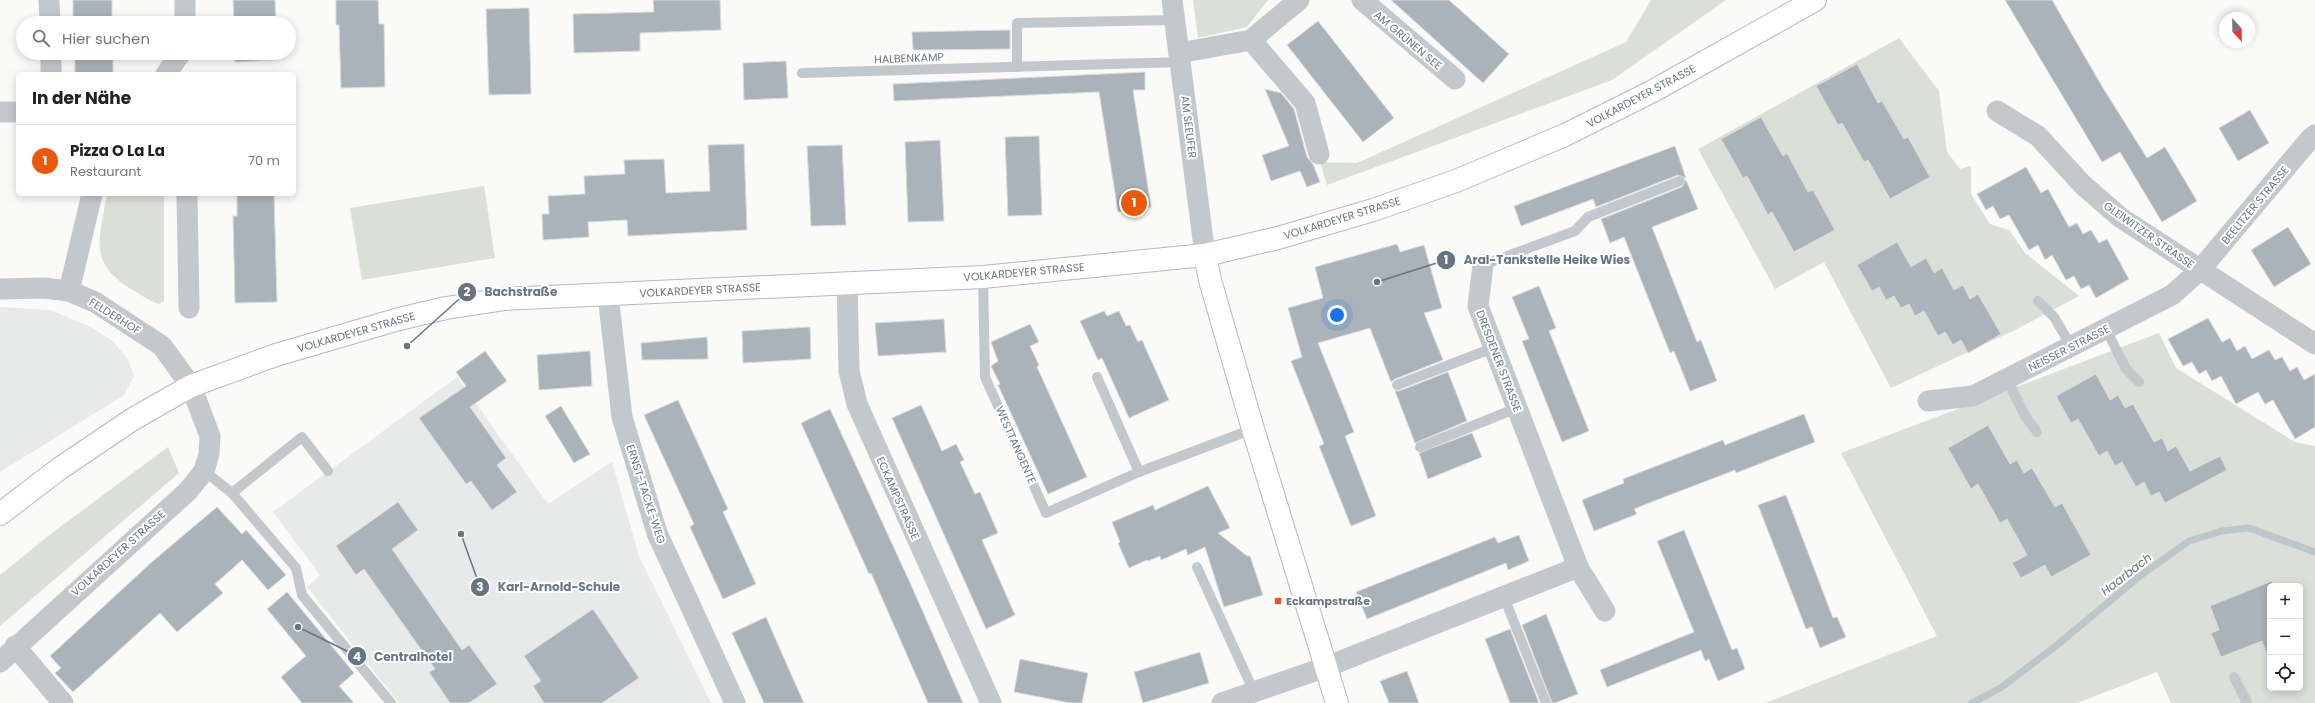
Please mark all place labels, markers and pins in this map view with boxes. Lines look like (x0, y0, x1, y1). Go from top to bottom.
pin: 1 (1121, 188, 1147, 218)
callout: Aral-Tankstelle Heike Wies (1436, 248, 1638, 272)
callout: Bachstraße (457, 280, 566, 304)
callout: Karl-Arnold-Schule (470, 575, 628, 599)
place label: Eckampstraße (1286, 593, 1370, 609)
marker: Eckampstraße (1273, 596, 1283, 606)
callout: Centralhotel (347, 644, 460, 668)

